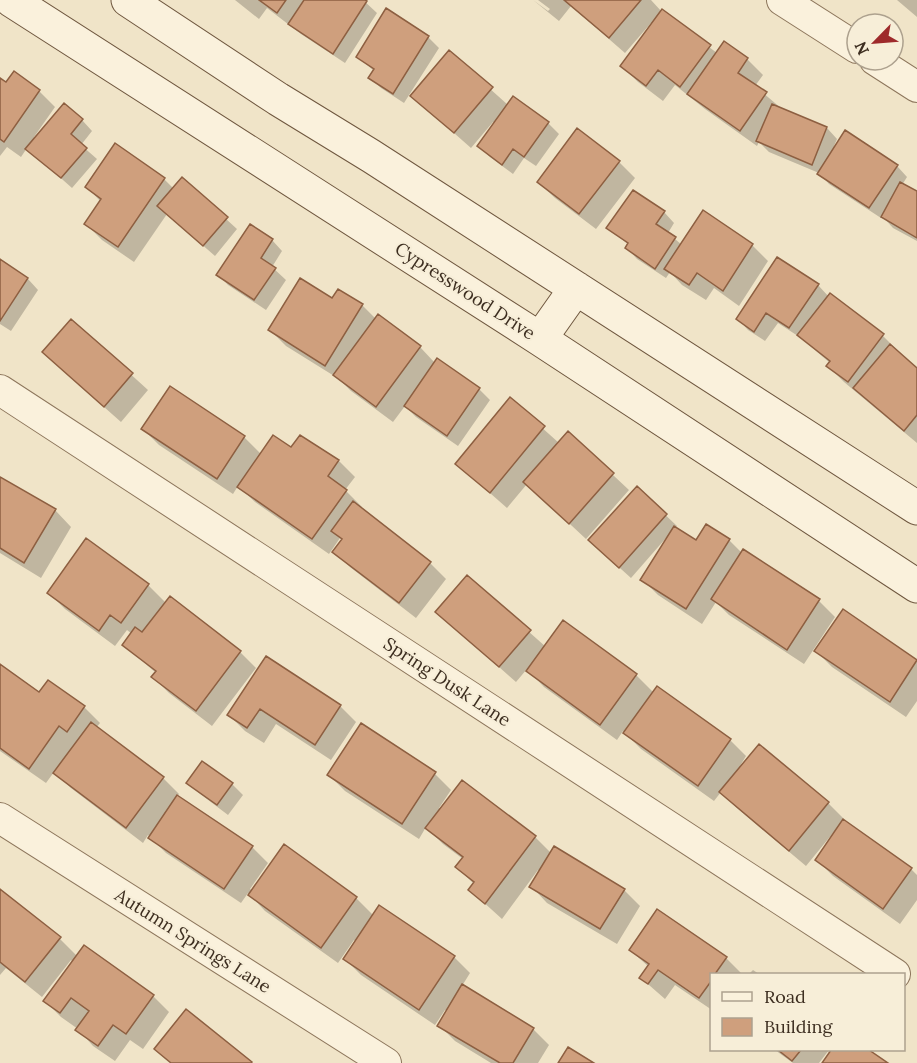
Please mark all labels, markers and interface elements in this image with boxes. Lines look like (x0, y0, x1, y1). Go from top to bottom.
north arrow (845, 12, 905, 72)
text: N (850, 39, 873, 58)
street label: Cypresswood Drive (391, 237, 540, 345)
street label: Spring Dusk Lane (379, 632, 515, 731)
street label: Autumn Springs Lane (110, 883, 276, 998)
legend (710, 973, 905, 1051)
text: Road (764, 985, 806, 1008)
text: Building (764, 1015, 834, 1038)

